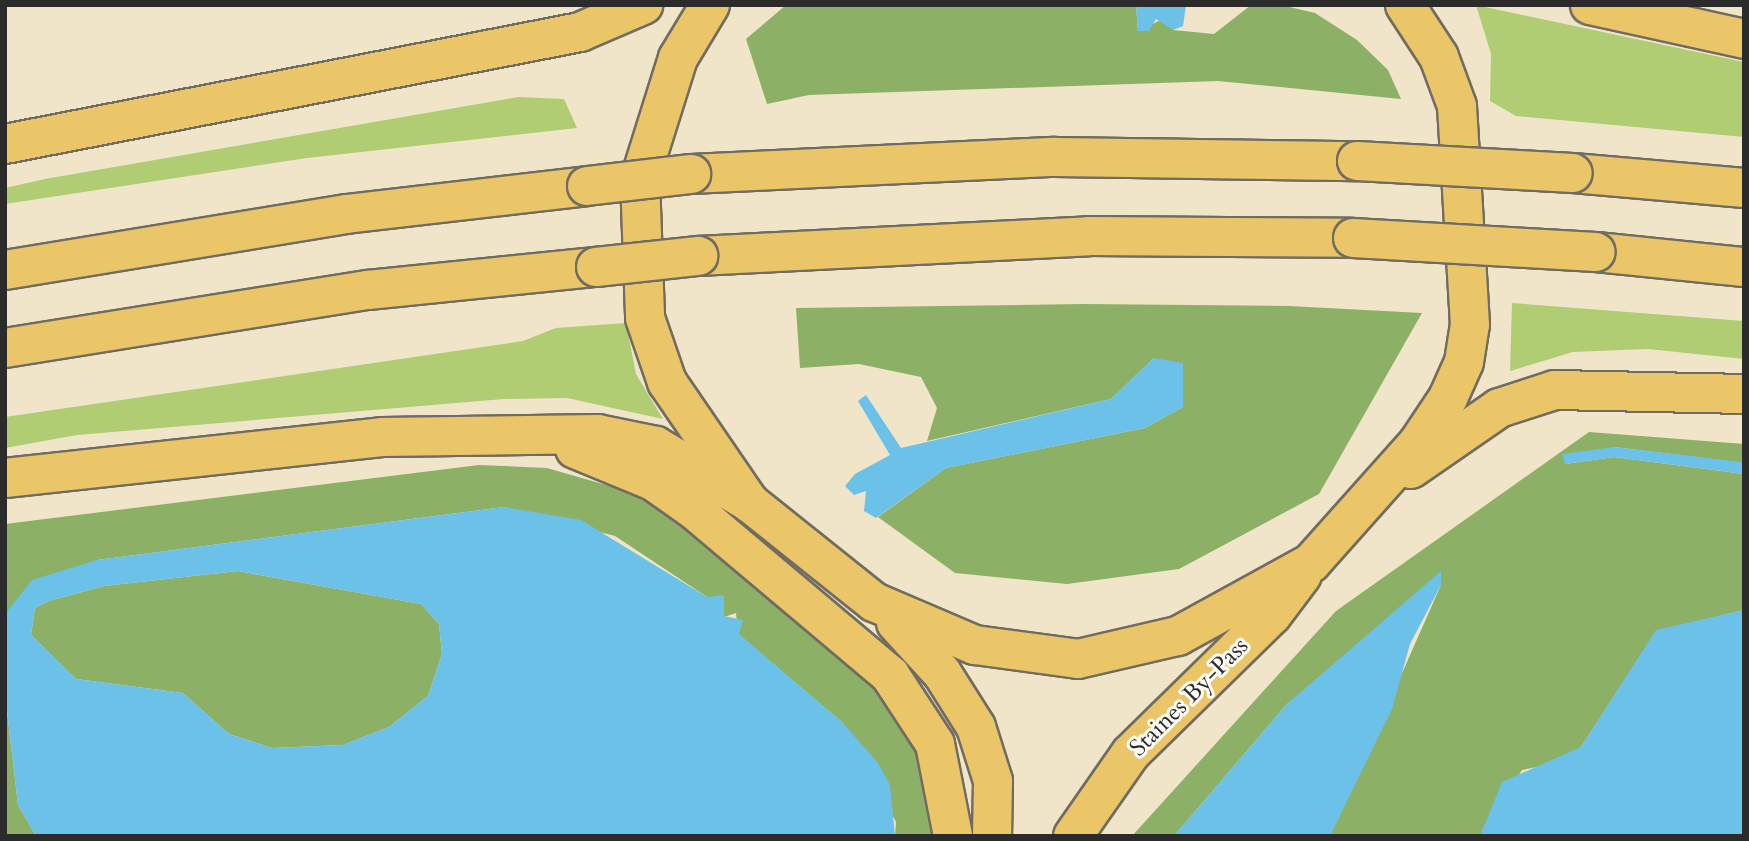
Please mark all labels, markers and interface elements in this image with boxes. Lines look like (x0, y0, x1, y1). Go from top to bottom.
street label: Staines By-Pass (1124, 632, 1254, 762)

